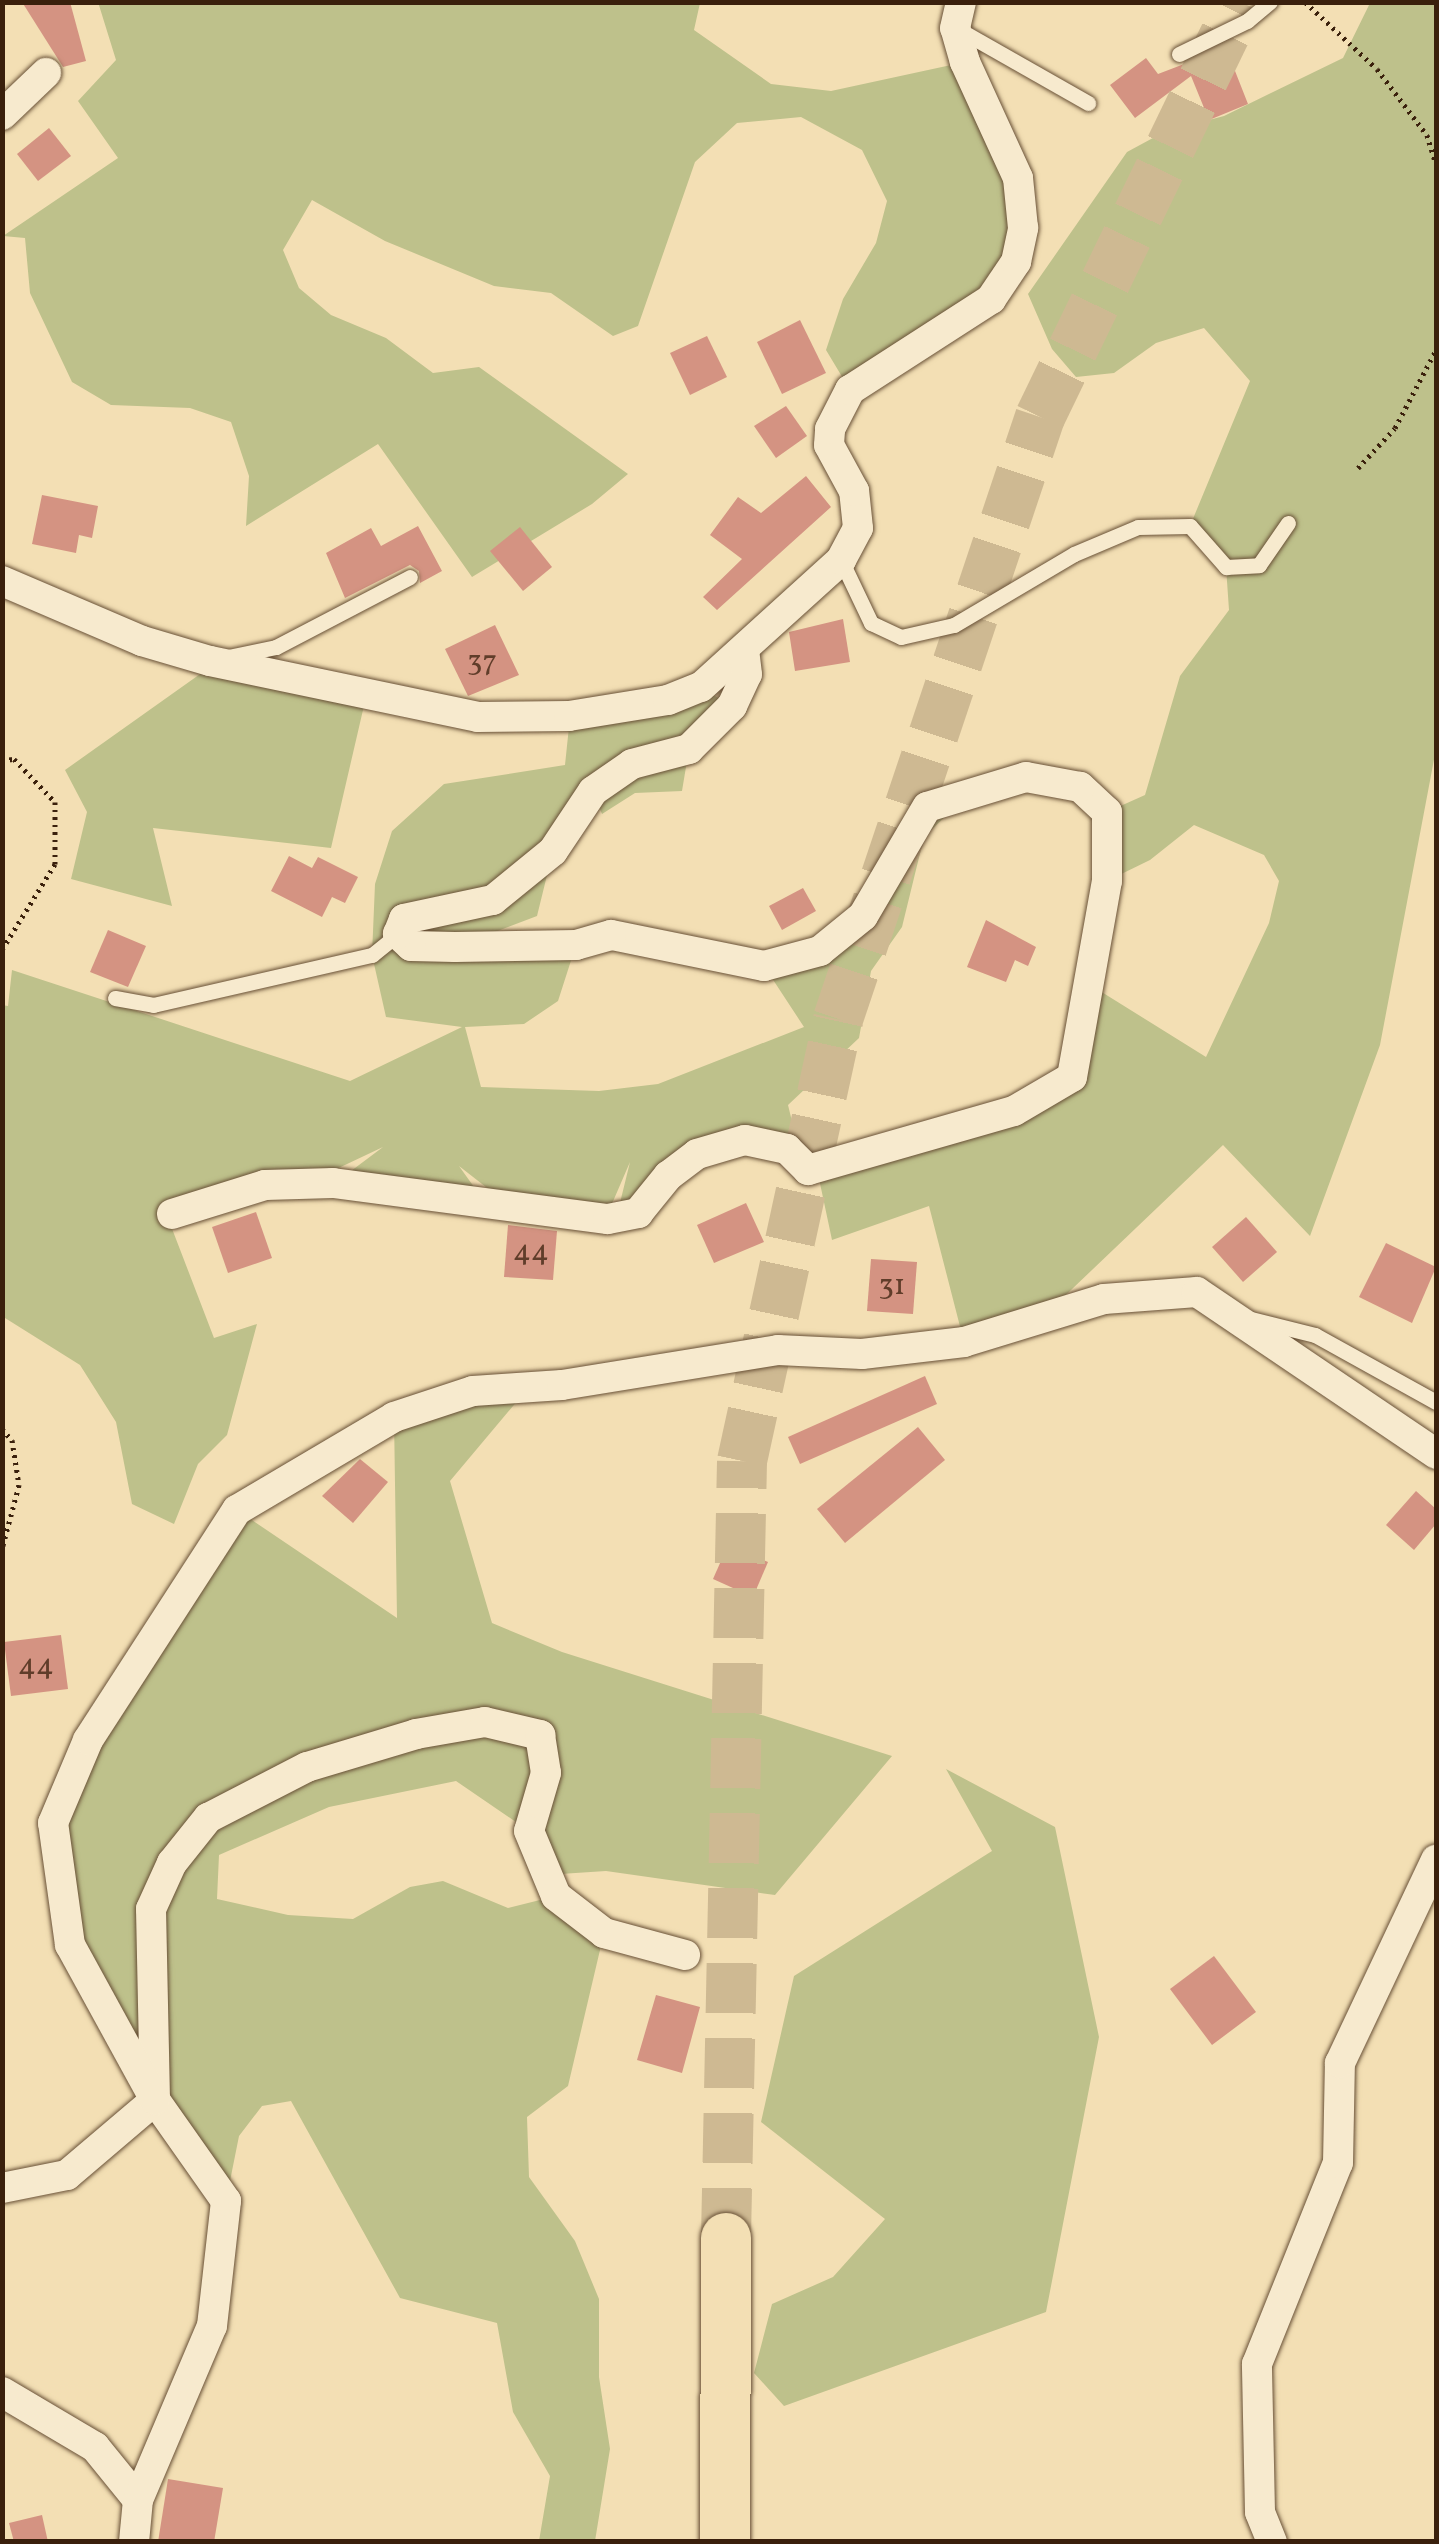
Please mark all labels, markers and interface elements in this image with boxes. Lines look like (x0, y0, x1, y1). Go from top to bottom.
house number: 37 (467, 644, 497, 680)
house number: 44 (513, 1234, 549, 1270)
house number: 31 (878, 1268, 906, 1304)
house number: 44 (18, 1648, 54, 1684)

